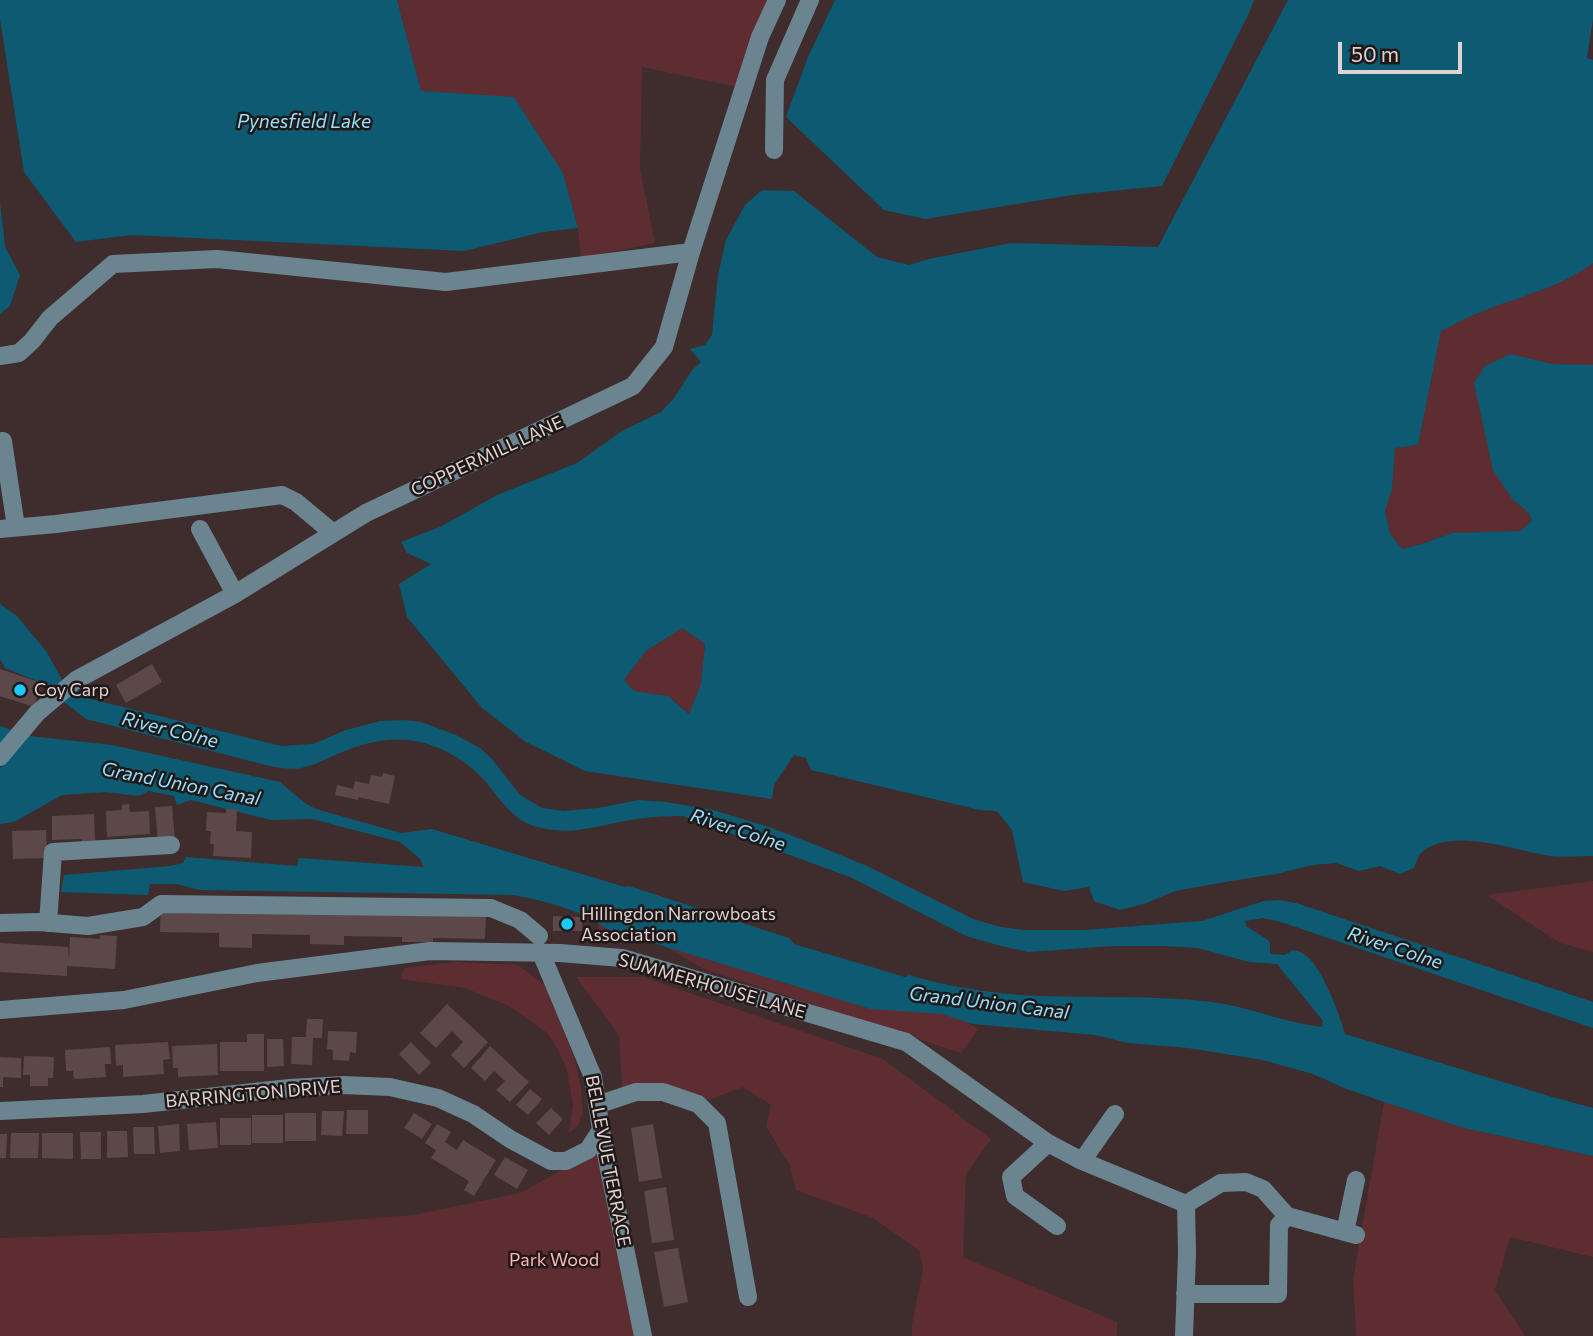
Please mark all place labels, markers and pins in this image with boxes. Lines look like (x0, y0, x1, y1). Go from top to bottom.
place label: Coy Carp (34, 679, 109, 701)
marker: Coy Carp (12, 682, 28, 698)
place label: Hillingdon Narrowboats Association (581, 903, 776, 946)
marker: Hillingdon Narrowboats Association (559, 916, 575, 932)

